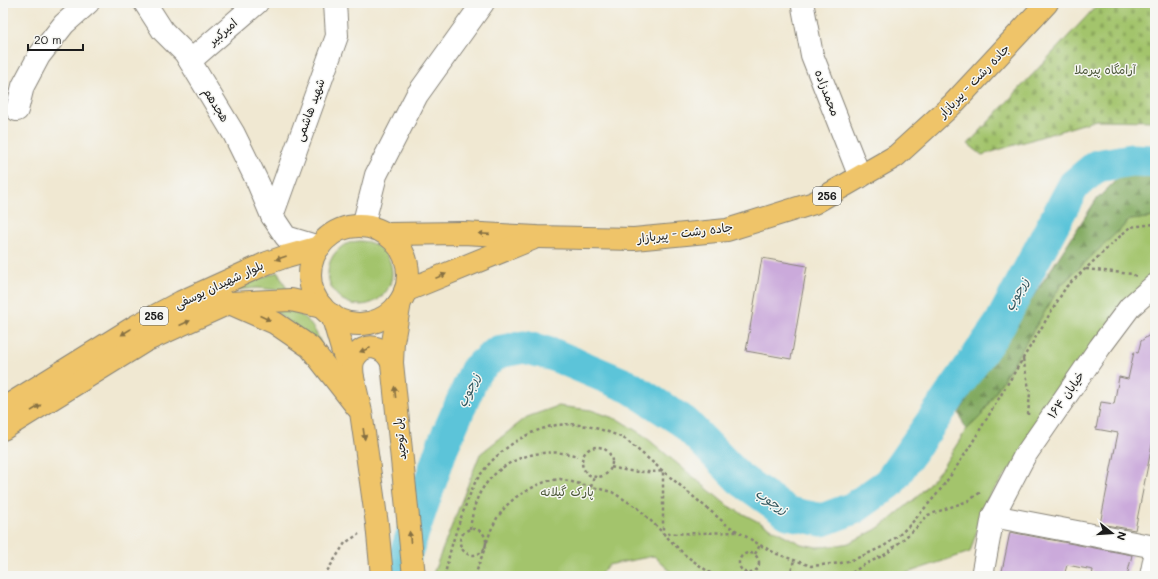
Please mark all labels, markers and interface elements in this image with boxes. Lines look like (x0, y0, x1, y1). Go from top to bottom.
street label: امیرکبیر (204, 14, 241, 50)
scale bar (28, 26, 83, 52)
text: 20 m (34, 31, 62, 47)
street label: جاده رشت - پیربازار (933, 40, 1013, 122)
park label: آرامگاه پیرملا (1074, 61, 1137, 78)
street label: محمدزاده (812, 67, 844, 118)
street label: شهید هاشمی (290, 76, 329, 144)
street label: هجدهم (198, 84, 234, 126)
road number: 256 (813, 187, 841, 205)
street label: جاده رشت - پیربازار (635, 218, 734, 247)
one-way arrow (477, 231, 490, 237)
one-way arrow (275, 255, 287, 261)
street label: بلوار شهیدان یوسفی (172, 257, 266, 313)
one-way arrow (436, 273, 447, 279)
water label: زرجوب (1000, 273, 1033, 314)
road number: 256 (140, 307, 168, 325)
one-way arrow (259, 315, 271, 321)
one-way arrow (180, 320, 191, 326)
one-way arrow (120, 328, 132, 335)
one-way arrow (359, 348, 371, 354)
street label: خیابان ۱۶۴ (1043, 368, 1088, 422)
water label: زرجوب (452, 369, 484, 410)
one-way arrow (392, 386, 398, 398)
one-way arrow (30, 405, 42, 412)
street label: پل توحید (389, 417, 410, 461)
one-way arrow (361, 428, 367, 440)
park label: پارک گیلانه (540, 483, 594, 500)
water label: زرجوب (752, 484, 793, 519)
north arrow (1092, 513, 1132, 553)
text: N (1114, 530, 1130, 542)
one-way arrow (407, 531, 413, 543)

